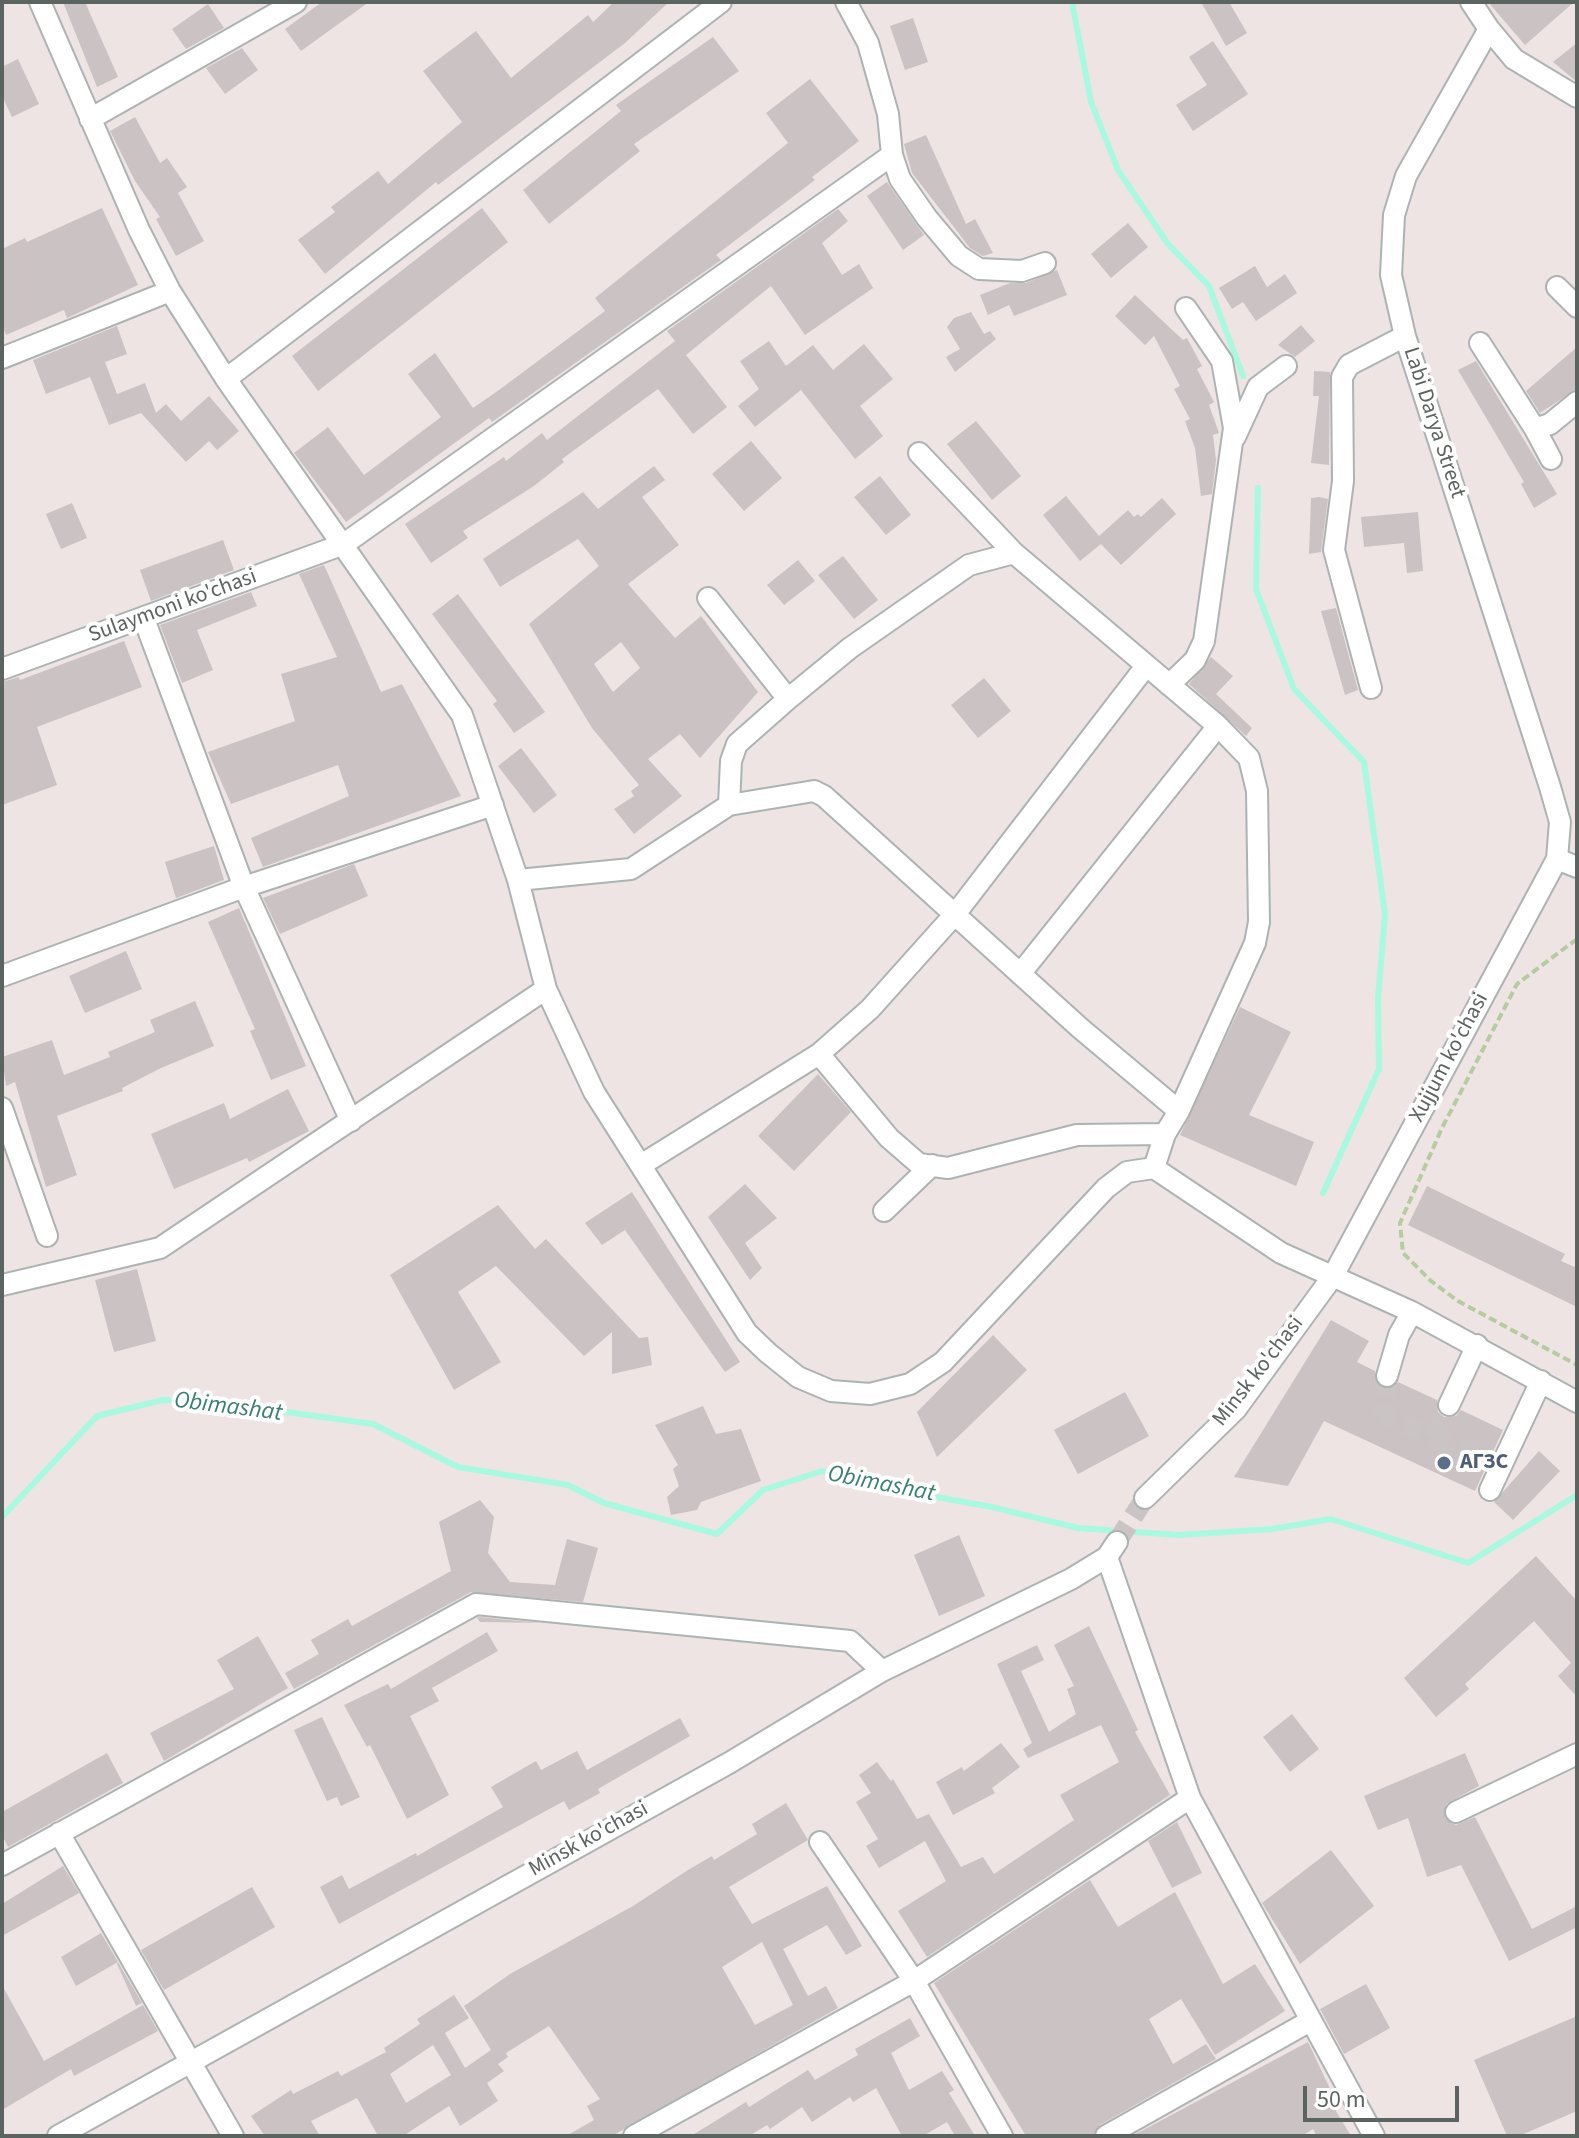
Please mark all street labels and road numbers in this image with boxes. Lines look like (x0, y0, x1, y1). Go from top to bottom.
street label: Labi Darya Street (1396, 344, 1470, 502)
street label: Sulaymoni ko'chasi (85, 564, 261, 650)
street label: Xujjum ko'chasi (1405, 989, 1495, 1127)
street label: Minsk ko'chasi (1208, 1312, 1310, 1432)
street label: Minsk ko'chasi (525, 1796, 653, 1884)

